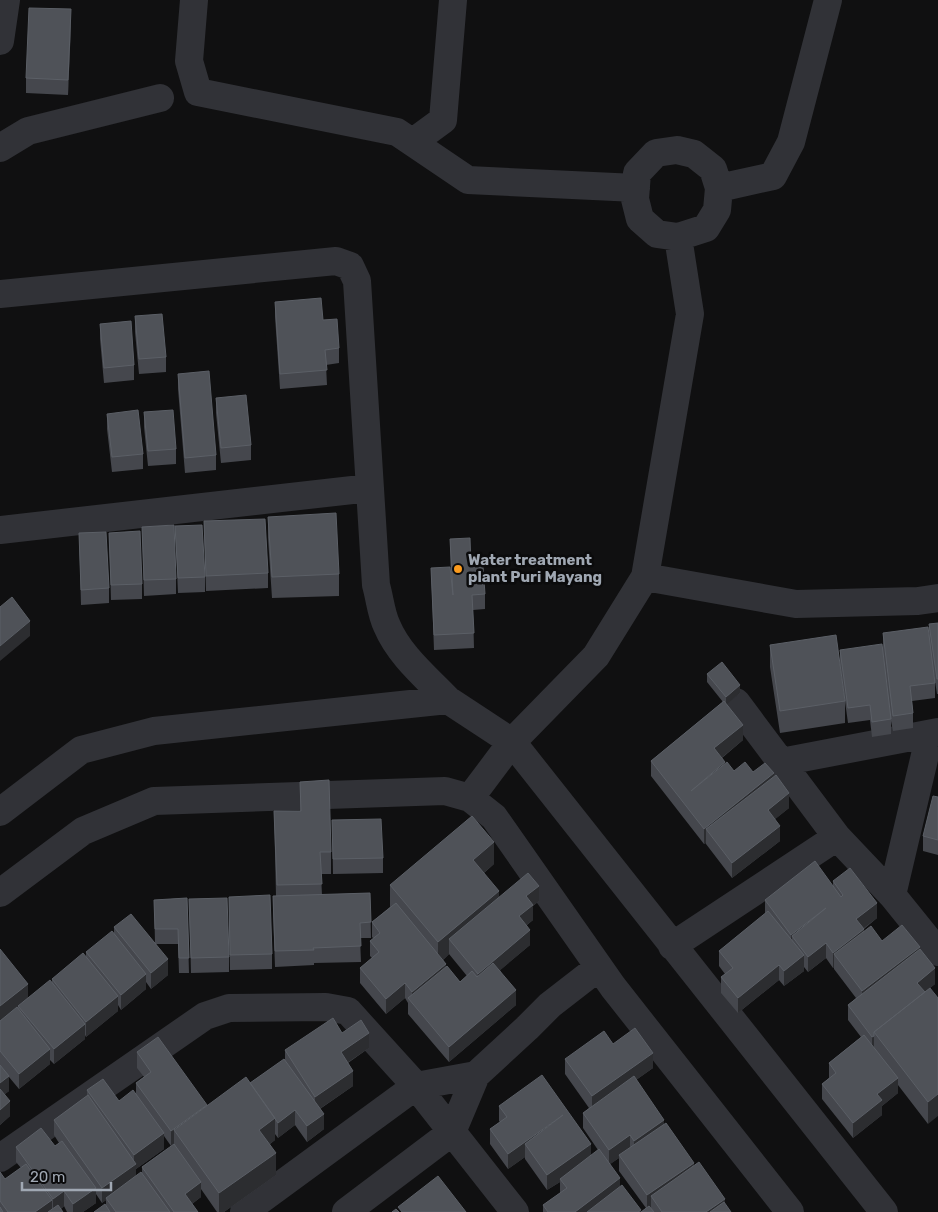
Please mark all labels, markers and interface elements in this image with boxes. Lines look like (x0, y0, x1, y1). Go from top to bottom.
place label: Water treatment plant Puri Mayang (468, 551, 602, 586)
marker: Water treatment plant Puri Mayang (452, 563, 464, 575)
scale bar (22, 1160, 111, 1192)
text: 20 m (30, 1168, 65, 1186)

